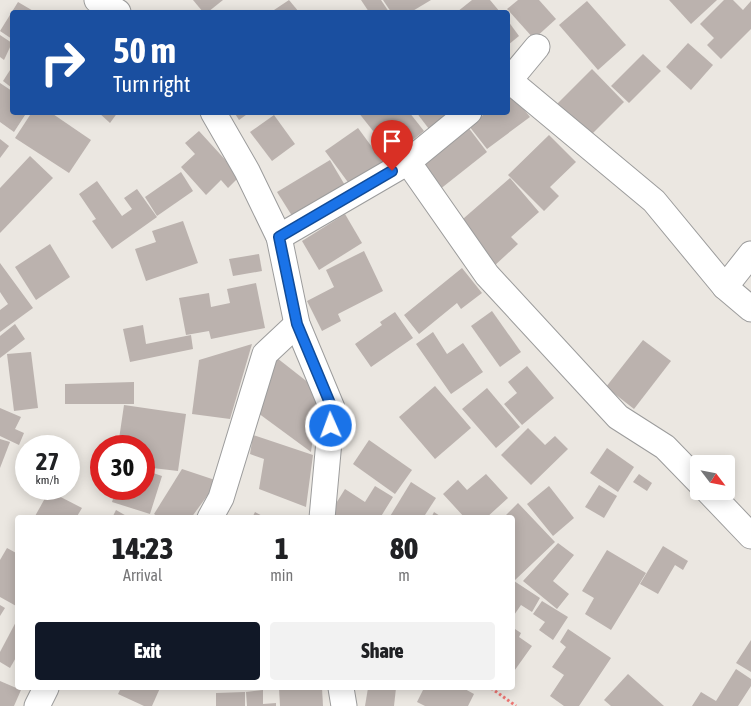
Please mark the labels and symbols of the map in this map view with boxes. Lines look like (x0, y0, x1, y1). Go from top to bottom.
pin (371, 120, 413, 171)
position arrow (304, 399, 356, 451)
speed limit sign: 30 (90, 435, 155, 500)
north arrow (690, 455, 735, 500)

